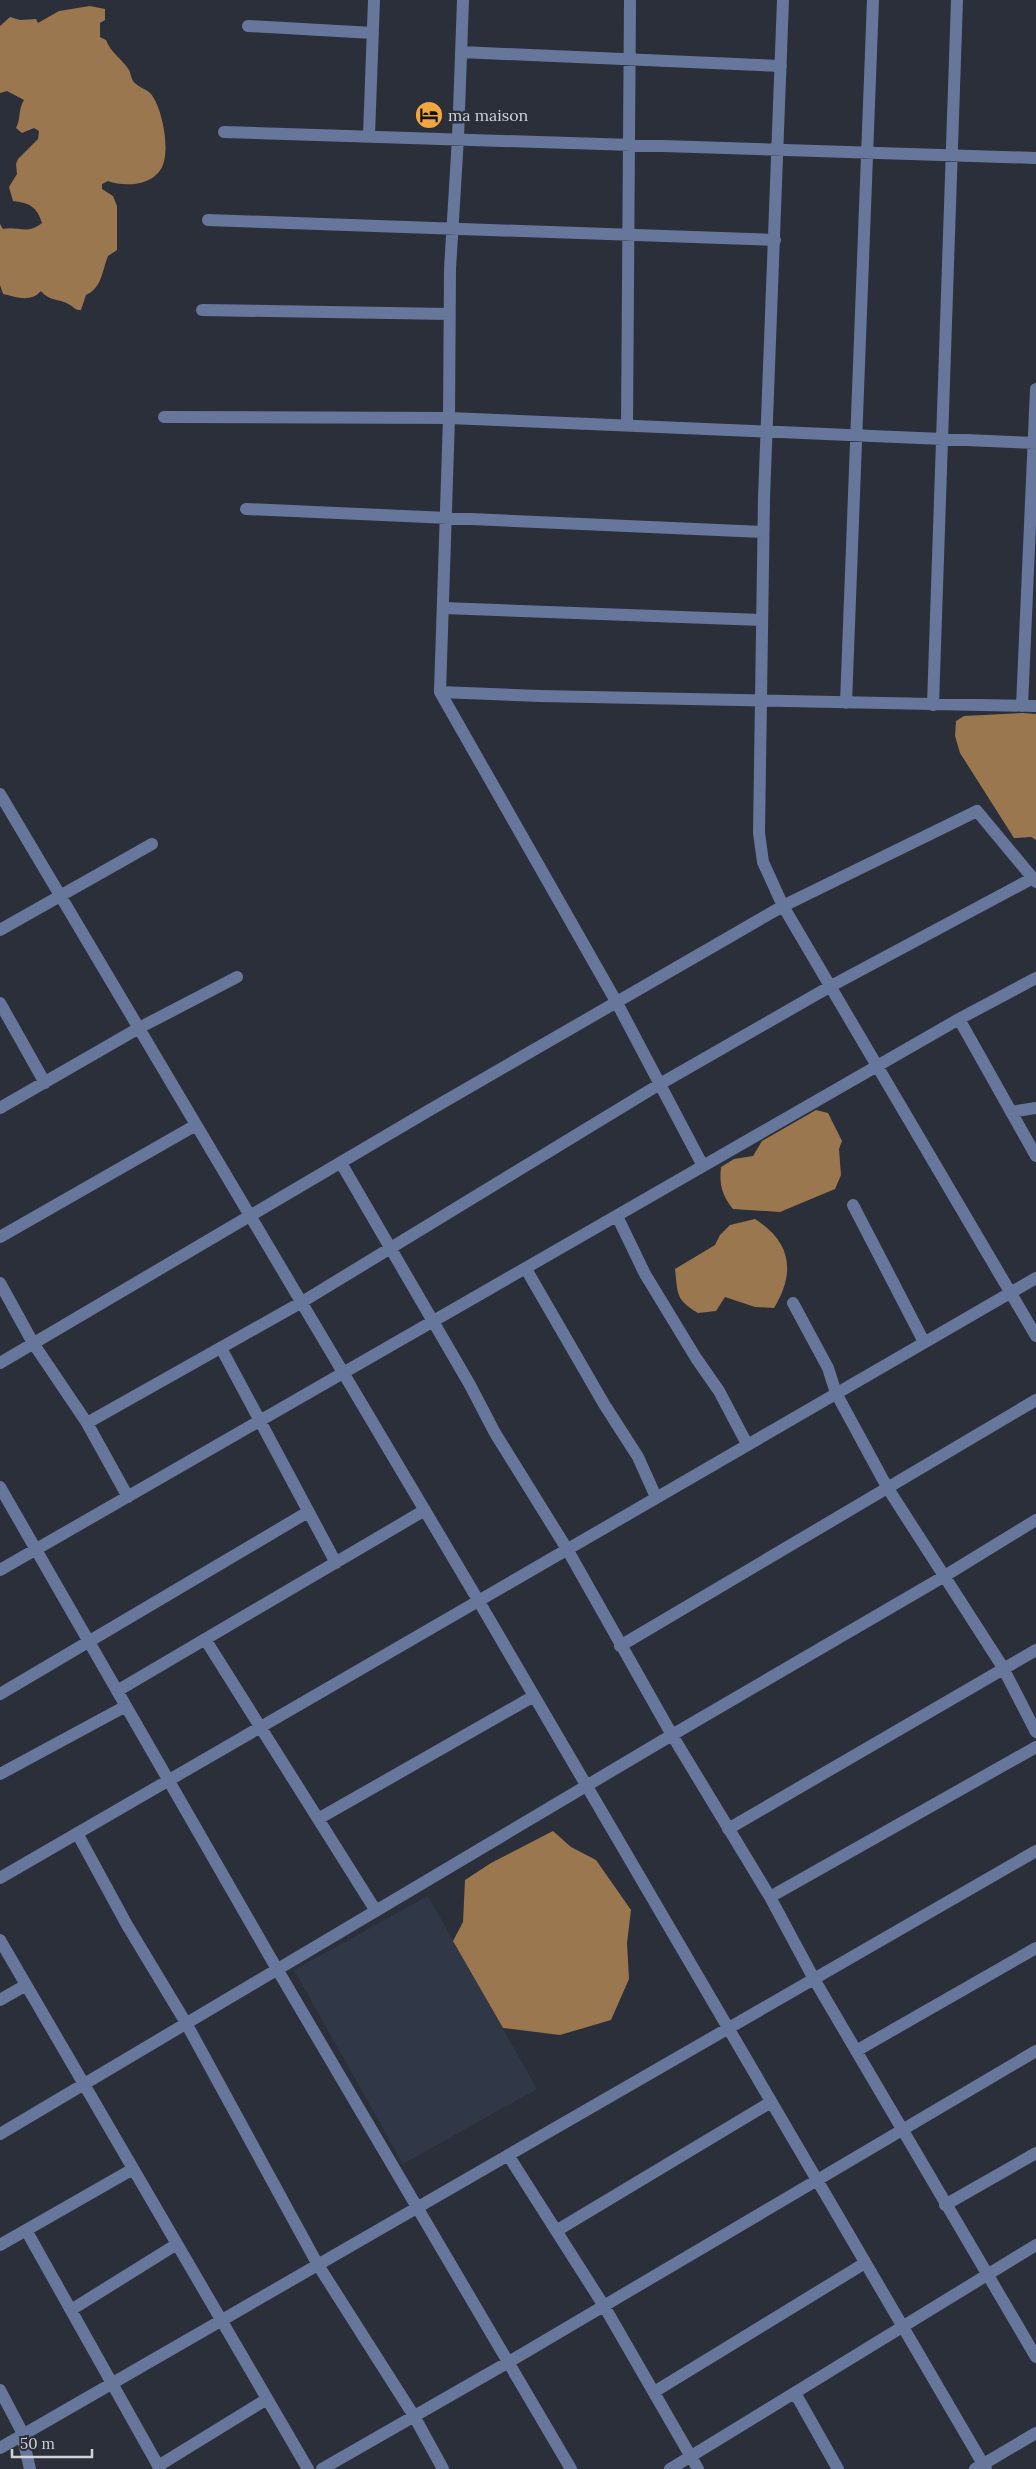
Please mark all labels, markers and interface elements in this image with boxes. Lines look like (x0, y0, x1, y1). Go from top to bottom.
hotel icon: ma maison (414, 100, 444, 130)
place label: ma maison (448, 105, 529, 125)
scale bar (12, 2426, 92, 2458)
text: 50 m (20, 2434, 55, 2453)

